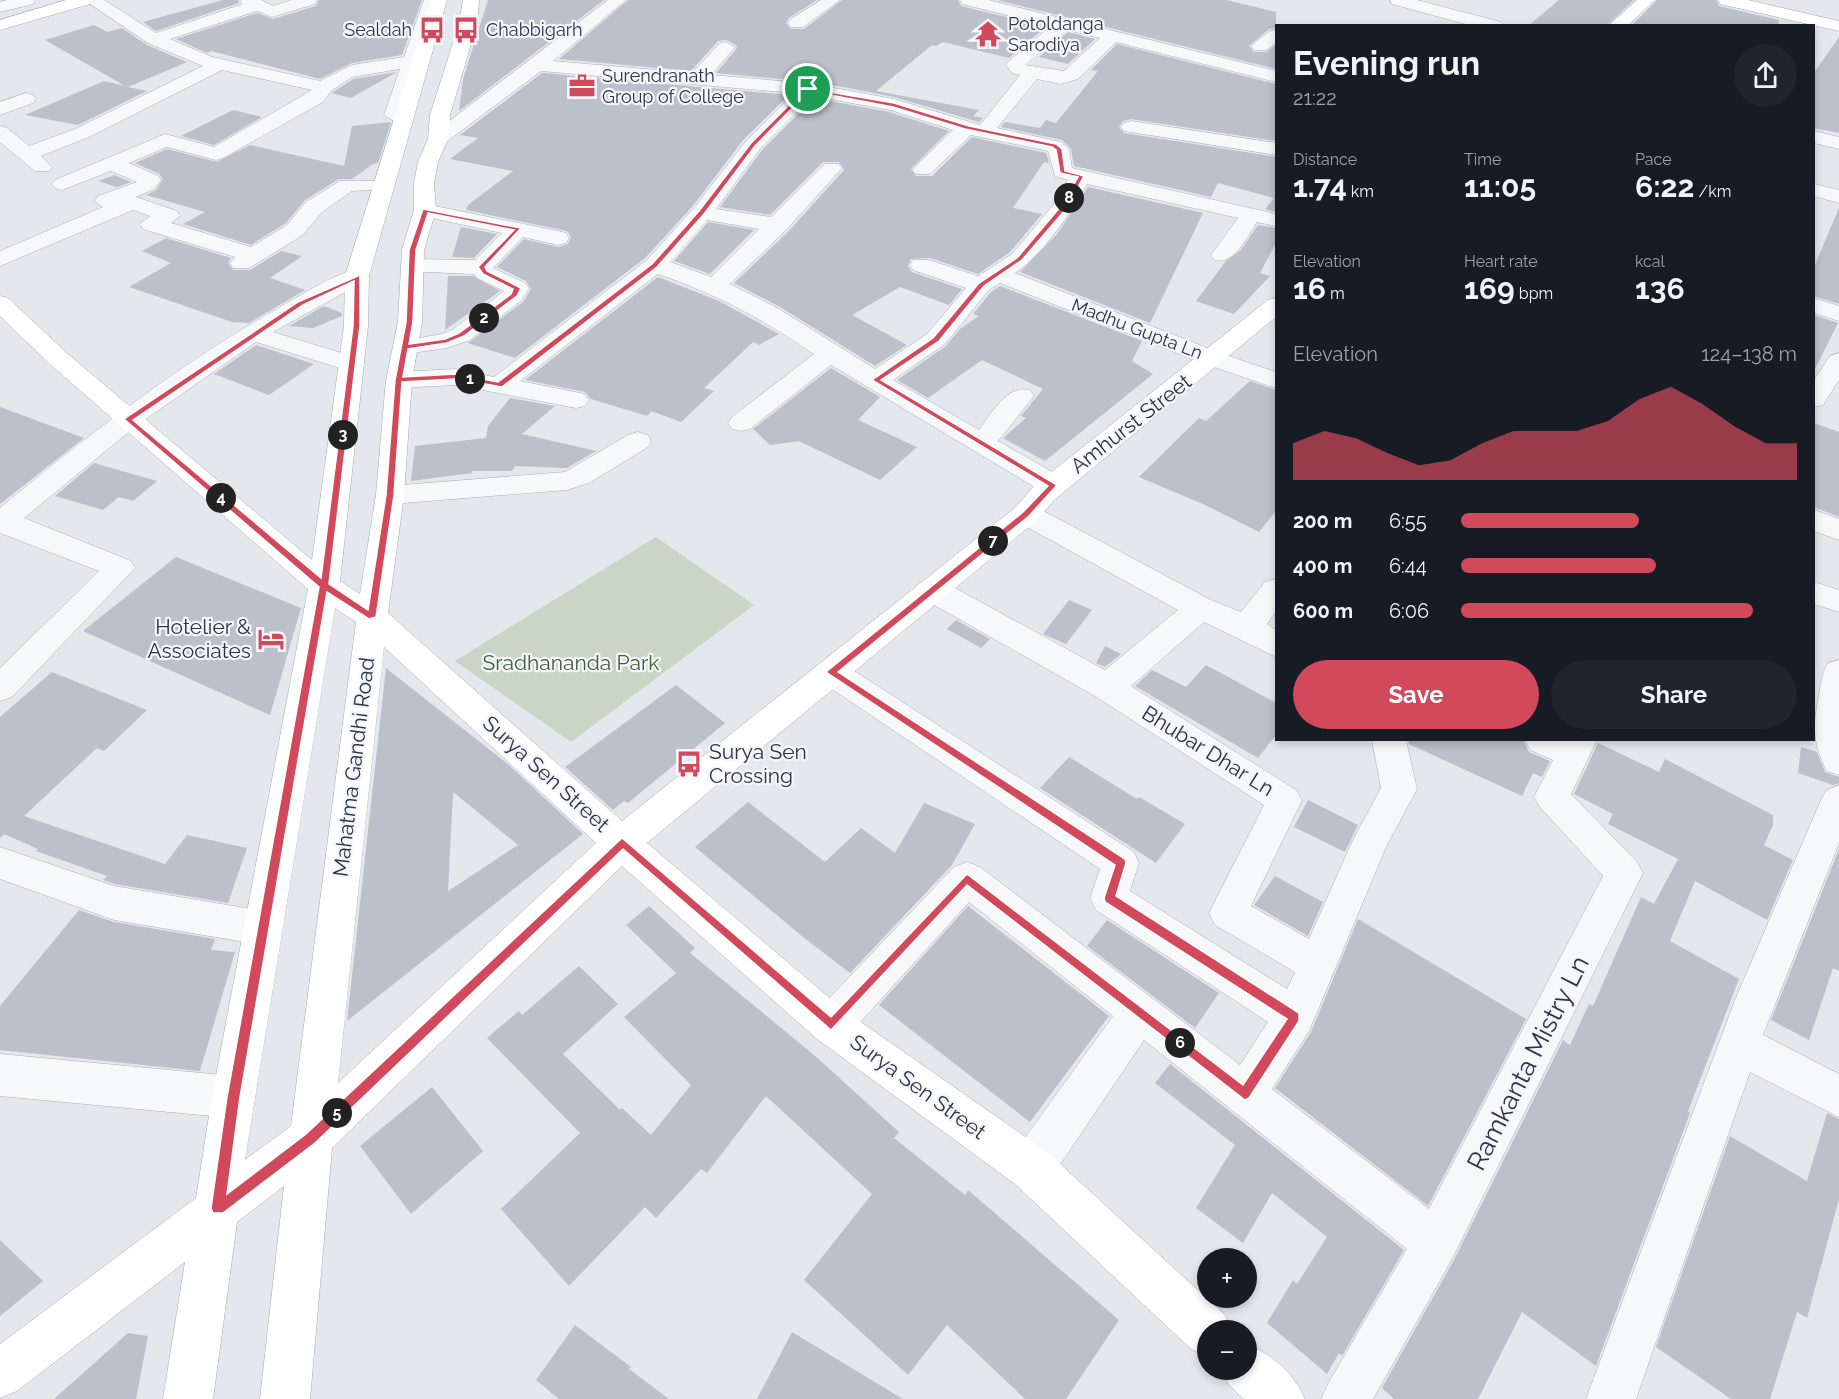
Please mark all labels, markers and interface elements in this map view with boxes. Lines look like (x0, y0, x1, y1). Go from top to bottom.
place label: Potoldanga Sarodiya (1008, 13, 1104, 55)
bus stop icon: Sealdah (417, 15, 447, 45)
bus stop icon: Chabbigarh (451, 15, 481, 45)
place label: Sealdah (344, 19, 412, 40)
place label: Chabbigarh (486, 19, 583, 40)
temple icon: Potoldanga Sarodiya (973, 19, 1003, 49)
text: Evening run (1293, 44, 1480, 83)
button: share (1734, 44, 1797, 107)
pin (782, 63, 833, 114)
place label: Surendranath Group of College (602, 65, 744, 107)
office icon: Surendranath Group of College (567, 71, 597, 101)
icon: arrive (791, 72, 824, 105)
text: 21:22 (1293, 86, 1337, 110)
text: Distance (1293, 150, 1357, 169)
text: Time (1464, 150, 1501, 169)
text: Pace (1635, 150, 1672, 169)
text: 1.74 (1293, 169, 1347, 204)
text: 11:05 (1464, 169, 1536, 204)
text: 6:22 (1635, 169, 1694, 204)
text: km (1347, 182, 1374, 201)
text: /km (1694, 182, 1731, 201)
pin: 8 (1054, 183, 1084, 213)
text: 8 (1064, 188, 1074, 207)
text: Elevation (1293, 252, 1361, 271)
text: Heart rate (1464, 252, 1538, 271)
text: kcal (1635, 252, 1665, 271)
text: 16 (1293, 271, 1326, 306)
text: 169 (1464, 271, 1515, 306)
text: 136 (1635, 271, 1685, 306)
text: m (1326, 284, 1345, 303)
text: bpm (1515, 284, 1553, 303)
street label: Madhu Gupta Ln (1069, 294, 1206, 363)
pin: 2 (469, 303, 499, 333)
text: 2 (479, 308, 489, 327)
text: Elevation (1293, 342, 1378, 366)
text: 124–138 m (1701, 342, 1797, 366)
pin: 1 (455, 364, 485, 394)
text: 1 (466, 369, 474, 388)
street label: Amhurst Street (1065, 369, 1196, 479)
pin: 3 (328, 420, 358, 450)
text: 3 (339, 425, 347, 444)
pin: 4 (206, 483, 236, 513)
text: 4 (216, 488, 226, 507)
text: 200 m (1293, 509, 1352, 533)
text: 6:55 (1389, 509, 1427, 533)
pin: 7 (978, 526, 1008, 556)
text: 7 (989, 531, 997, 550)
text: 400 m (1293, 554, 1352, 578)
text: 6:44 (1389, 554, 1427, 578)
text: 600 m (1293, 599, 1353, 623)
text: 6:06 (1389, 599, 1429, 623)
place label: Hotelier & Associates (147, 614, 251, 663)
hotel icon: Hotelier & Associates (256, 624, 286, 654)
park label: Sradhananda Park (483, 650, 659, 675)
street label: Mahatma Gandhi Road (328, 656, 379, 878)
button: Save (1293, 660, 1539, 729)
button: Share (1551, 660, 1797, 729)
street label: Bhubar Dhar Ln (1138, 700, 1279, 801)
street label: Surya Sen Street (478, 710, 615, 837)
place label: Surya Sen Crossing (709, 739, 807, 788)
bus stop icon: Surya Sen Crossing (674, 749, 704, 779)
street label: Ramkanta Mistry Ln (1461, 951, 1595, 1175)
pin: 6 (1165, 1028, 1195, 1058)
street label: Surya Sen Street (846, 1029, 991, 1144)
text: 6 (1175, 1033, 1185, 1052)
pin: 5 (322, 1098, 352, 1128)
text: 5 (333, 1103, 341, 1122)
map controls (1197, 1248, 1257, 1380)
button: + (1197, 1248, 1257, 1308)
button: − (1197, 1320, 1257, 1380)

